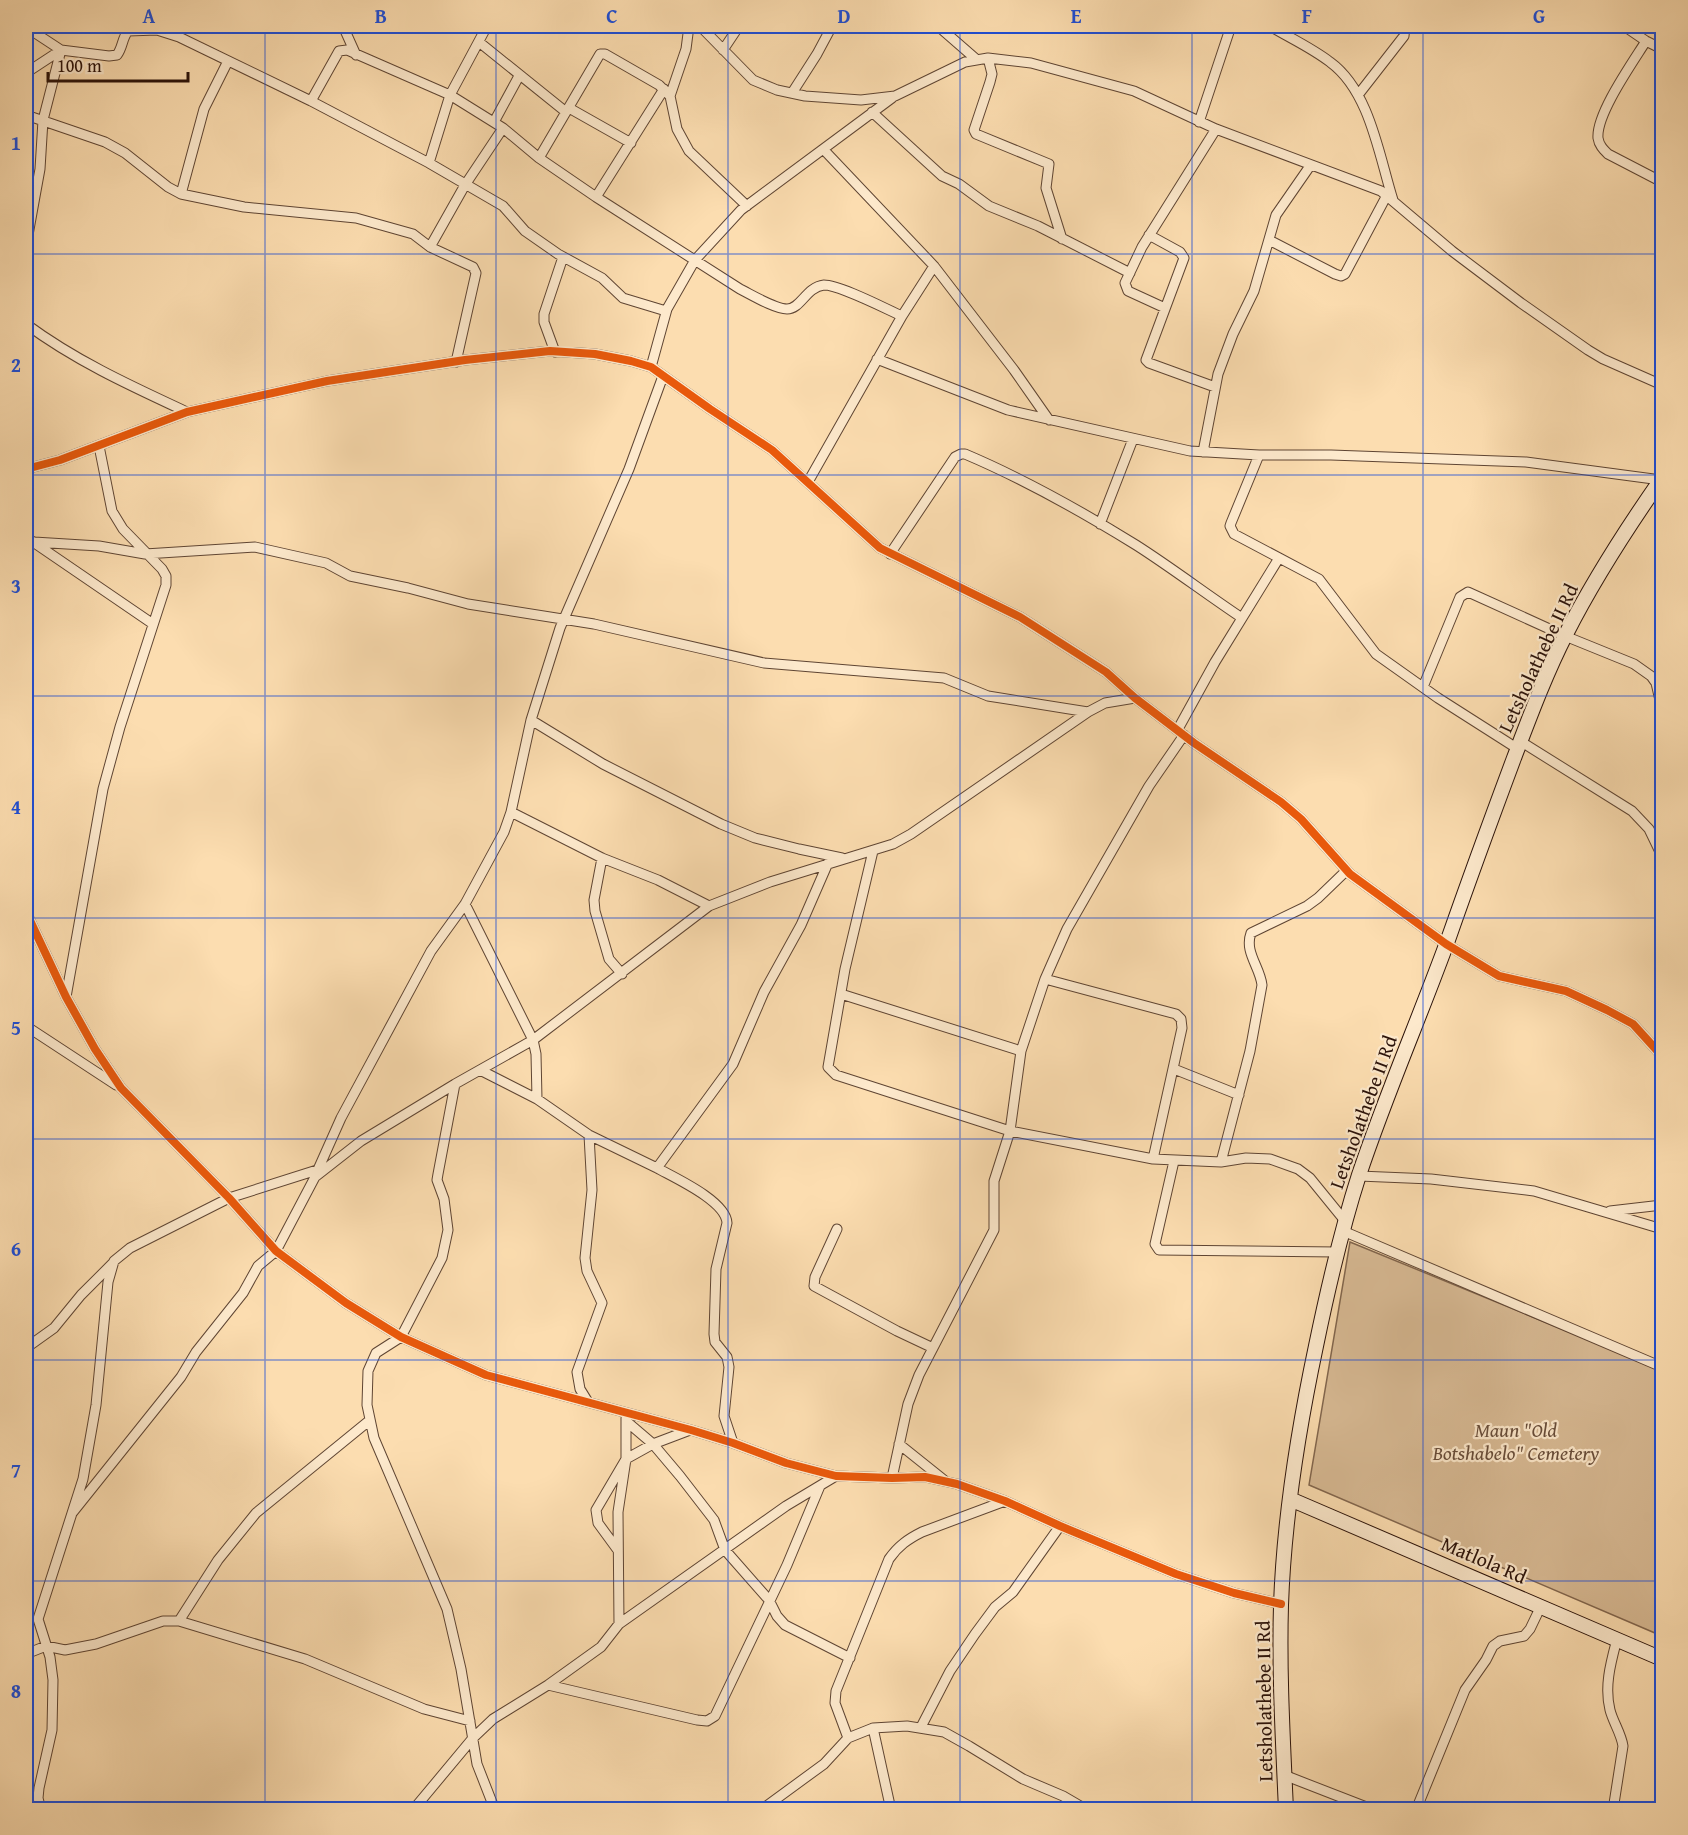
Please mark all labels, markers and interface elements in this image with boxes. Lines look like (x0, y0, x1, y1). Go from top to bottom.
text: A (143, 1, 156, 30)
text: B (375, 1, 387, 30)
text: C (606, 1, 618, 30)
text: D (837, 1, 851, 30)
text: E (1071, 1, 1082, 30)
text: F (1302, 1, 1312, 30)
text: G (1533, 1, 1545, 30)
scale bar (48, 45, 188, 83)
text: 100 m (57, 52, 102, 79)
text: 1 (11, 128, 21, 157)
text: 2 (11, 350, 21, 379)
text: 3 (11, 571, 21, 600)
street label: Letsholathebe II Rd (1490, 578, 1585, 737)
text: 4 (11, 792, 21, 821)
text: 5 (11, 1013, 21, 1042)
street label: Letsholathebe II Rd (1321, 1031, 1404, 1193)
text: 6 (11, 1234, 21, 1263)
park label: Maun "Old Botshabelo" Cemetery (1432, 1415, 1599, 1467)
text: 7 (11, 1455, 21, 1484)
street label: Matlola Rd (1437, 1529, 1532, 1591)
street label: Letsholathebe II Rd (1248, 1620, 1279, 1782)
text: 8 (11, 1676, 21, 1705)

